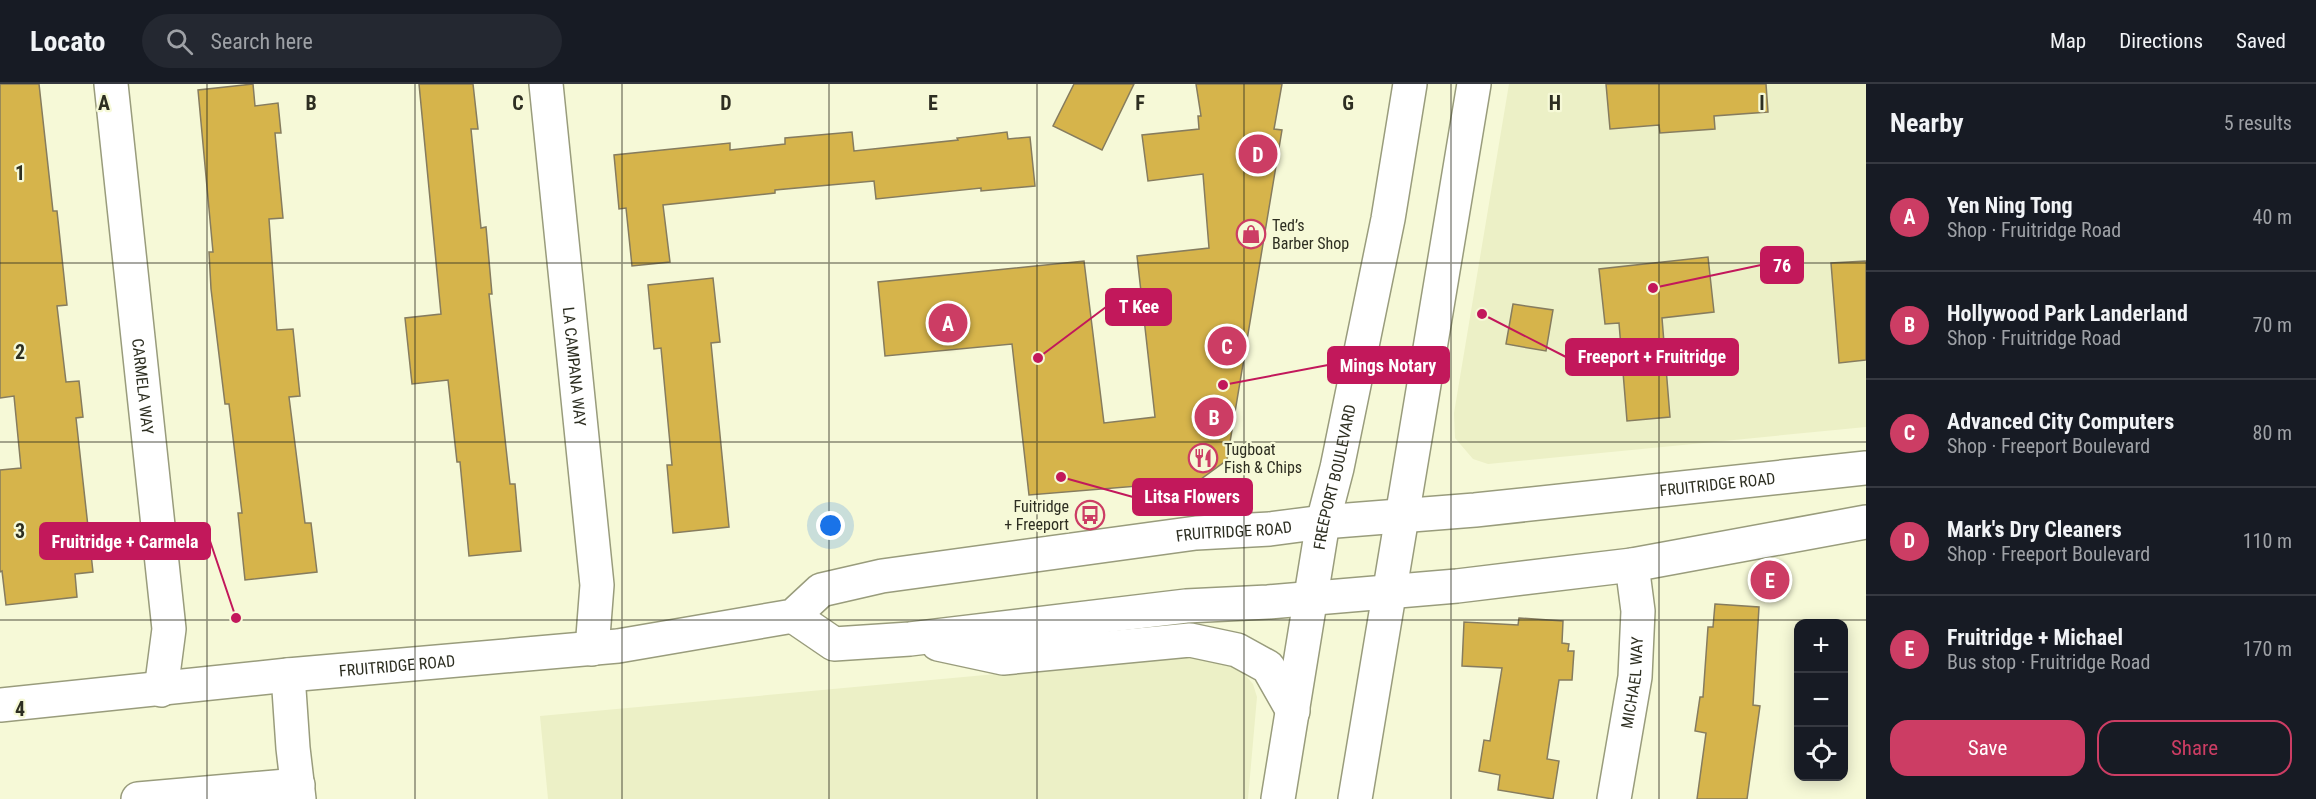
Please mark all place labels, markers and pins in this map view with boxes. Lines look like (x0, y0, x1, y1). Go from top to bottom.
pin: D (1238, 132, 1278, 176)
place label: Ted’s Barber Shop (1272, 216, 1349, 253)
shop icon: Ted’s Barber Shop (1235, 218, 1267, 250)
callout: 76 (1761, 247, 1803, 283)
callout: T Kee (1106, 289, 1171, 325)
pin: A (928, 300, 968, 346)
pin: C (1208, 324, 1246, 368)
callout: Freeport + Fruitridge (1566, 339, 1738, 375)
callout: Mings Notary (1328, 347, 1449, 383)
pin: B (1194, 394, 1234, 440)
place label: Tugboat Fish & Chips (1224, 440, 1302, 477)
restaurant icon: Tugboat Fish & Chips (1187, 442, 1219, 474)
callout: Litsa Flowers (1133, 479, 1252, 515)
place label: Fuitridge + Freeport (1004, 497, 1069, 534)
bus stop icon: Fuitridge + Freeport (1074, 499, 1106, 531)
callout: Fruitridge + Carmela (40, 523, 210, 559)
pin: E (1750, 558, 1790, 602)

